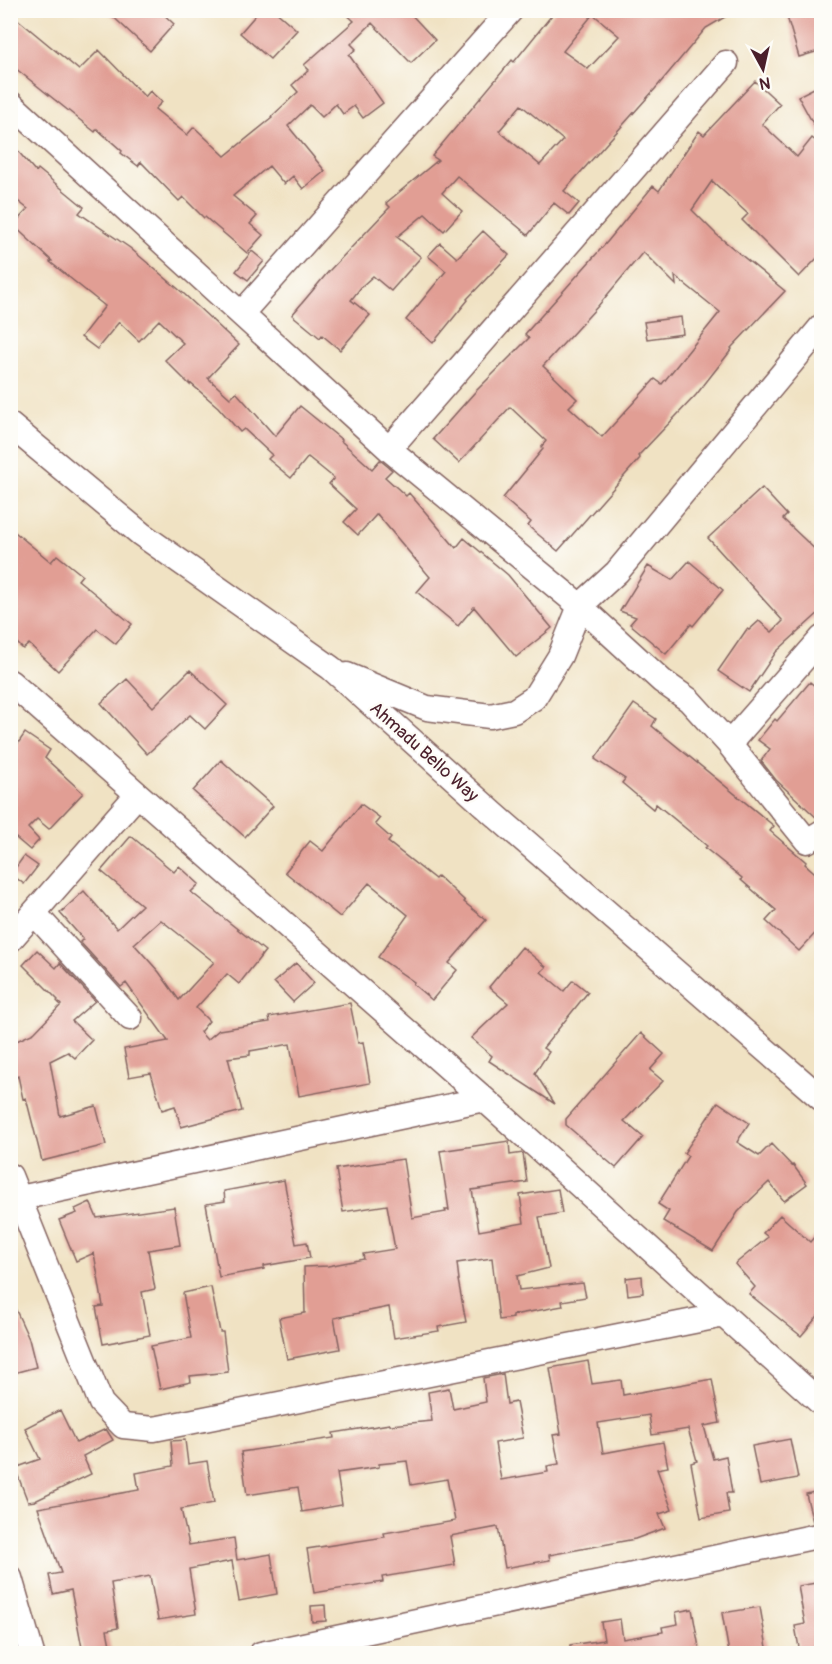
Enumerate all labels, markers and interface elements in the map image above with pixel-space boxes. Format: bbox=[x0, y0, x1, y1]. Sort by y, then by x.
north arrow bbox=[733, 39, 793, 99]
text: N bbox=[758, 72, 772, 94]
street label: Ahmadu Bello Way bbox=[365, 697, 484, 807]

